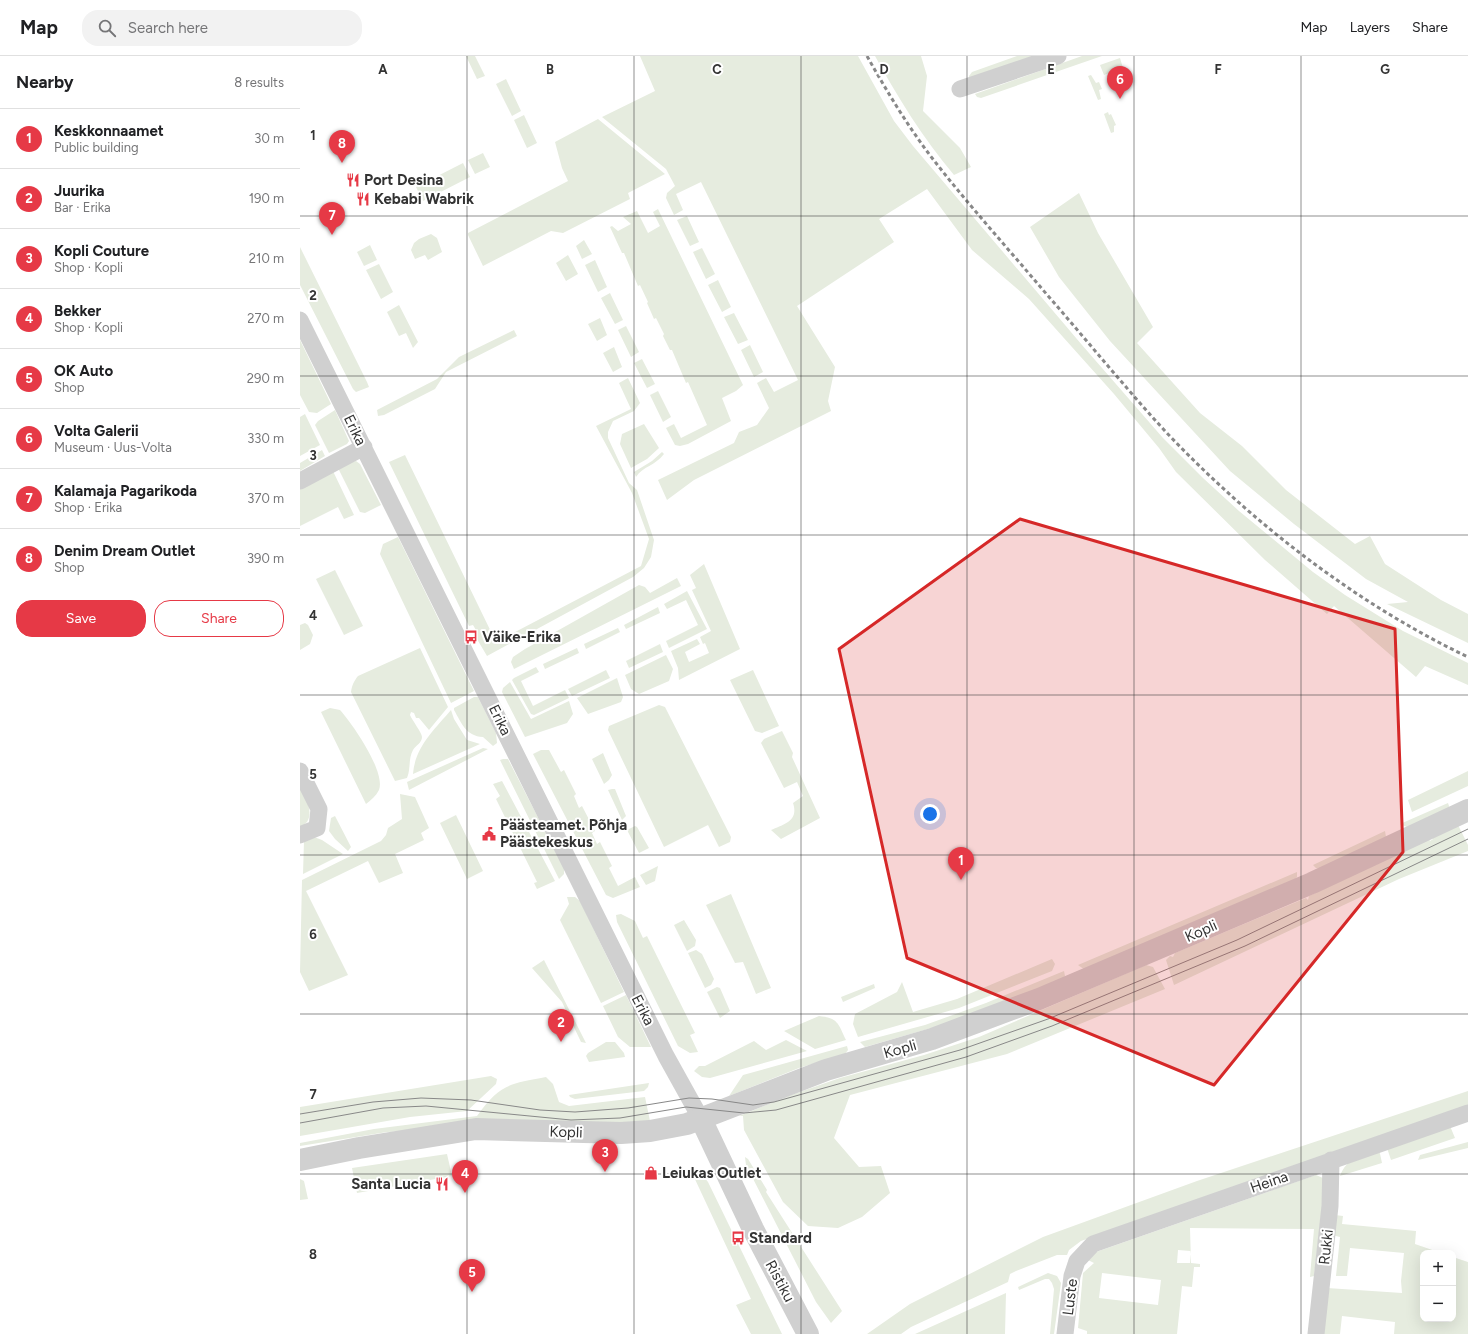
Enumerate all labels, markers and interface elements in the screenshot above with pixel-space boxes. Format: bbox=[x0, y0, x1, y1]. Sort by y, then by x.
search box bbox=[82, 10, 362, 46]
text: Map bbox=[20, 16, 58, 39]
icon: search bbox=[96, 17, 118, 39]
text: Search here bbox=[128, 19, 208, 37]
text: Map bbox=[1300, 19, 1328, 36]
text: Layers bbox=[1350, 19, 1390, 36]
text: Share bbox=[1412, 19, 1448, 36]
text: A bbox=[378, 62, 388, 77]
text: B bbox=[546, 62, 554, 77]
text: C bbox=[712, 62, 722, 77]
text: D bbox=[879, 62, 889, 77]
text: E bbox=[1047, 62, 1055, 77]
text: F bbox=[1214, 62, 1222, 77]
text: G bbox=[1380, 62, 1390, 77]
pin: 6 bbox=[1107, 66, 1133, 99]
text: Nearby bbox=[16, 72, 74, 92]
text: 8 results bbox=[234, 75, 284, 90]
text: Keskkonnaamet bbox=[54, 122, 164, 140]
text: 1 bbox=[310, 128, 316, 143]
pin: 8 bbox=[329, 130, 355, 163]
text: 1 bbox=[26, 131, 32, 146]
text: 30 m bbox=[254, 131, 284, 146]
text: Public building bbox=[54, 140, 139, 155]
place label: Port Desina bbox=[364, 171, 443, 189]
restaurant icon: Port Desina bbox=[345, 172, 361, 188]
text: Juurika bbox=[54, 182, 105, 200]
place label: Kebabi Wabrik bbox=[374, 190, 474, 208]
text: 2 bbox=[25, 191, 33, 206]
text: 190 m bbox=[249, 191, 284, 206]
restaurant icon: Kebabi Wabrik bbox=[355, 191, 371, 207]
text: Bar · Erika bbox=[54, 200, 111, 215]
pin: 7 bbox=[319, 202, 345, 235]
text: Kopli Couture bbox=[54, 242, 149, 260]
text: 3 bbox=[25, 251, 33, 266]
text: 210 m bbox=[249, 251, 284, 266]
text: Shop · Kopli bbox=[54, 260, 123, 275]
text: 2 bbox=[309, 288, 317, 303]
text: Bekker bbox=[54, 302, 101, 320]
text: 4 bbox=[25, 311, 33, 326]
text: 270 m bbox=[247, 311, 284, 326]
text: Shop · Kopli bbox=[54, 320, 123, 335]
text: OK Auto bbox=[54, 362, 113, 380]
text: 5 bbox=[25, 371, 33, 386]
text: 290 m bbox=[247, 371, 284, 386]
text: Shop bbox=[54, 380, 84, 395]
street label: Erika bbox=[340, 412, 370, 448]
text: Volta Galerii bbox=[54, 422, 139, 440]
text: 6 bbox=[25, 431, 33, 446]
text: 330 m bbox=[247, 431, 284, 446]
text: Museum · Uus-Volta bbox=[54, 440, 172, 455]
text: 3 bbox=[309, 448, 317, 463]
text: Kalamaja Pagarikoda bbox=[54, 482, 197, 500]
text: 7 bbox=[25, 491, 33, 506]
text: 370 m bbox=[247, 491, 284, 506]
text: Shop · Erika bbox=[54, 500, 122, 515]
text: Denim Dream Outlet bbox=[54, 542, 195, 560]
text: 8 bbox=[25, 551, 33, 566]
text: 390 m bbox=[247, 551, 284, 566]
text: Shop bbox=[54, 560, 84, 575]
button: Save bbox=[16, 600, 146, 637]
button: Share bbox=[154, 600, 284, 637]
text: 4 bbox=[309, 608, 317, 623]
place label: Väike-Erika bbox=[482, 628, 561, 646]
bus stop icon: Väike-Erika bbox=[463, 629, 479, 645]
street label: Erika bbox=[485, 702, 515, 738]
text: 5 bbox=[309, 767, 317, 782]
your location bbox=[920, 804, 940, 824]
place label: Päästeamet. Põhja Päästekeskus bbox=[500, 816, 627, 851]
public building icon: Päästeamet. Põhja Päästekeskus bbox=[481, 826, 497, 842]
pin: 1 bbox=[948, 847, 974, 880]
street label: Kopli bbox=[1182, 916, 1220, 946]
text: 6 bbox=[309, 927, 317, 942]
street label: Erika bbox=[628, 992, 658, 1028]
pin: 2 bbox=[548, 1009, 574, 1042]
street label: Kopli bbox=[881, 1036, 919, 1062]
text: 7 bbox=[309, 1087, 317, 1102]
street label: Kopli bbox=[549, 1122, 583, 1142]
pin: 3 bbox=[592, 1139, 618, 1172]
pin: 4 bbox=[452, 1160, 478, 1193]
place label: Leiukas Outlet bbox=[662, 1164, 761, 1182]
shop icon: Leiukas Outlet bbox=[643, 1165, 659, 1181]
street label: Heina bbox=[1248, 1167, 1290, 1197]
place label: Santa Lucia bbox=[351, 1175, 431, 1193]
restaurant icon: Santa Lucia bbox=[434, 1176, 450, 1192]
street label: Rukki bbox=[1315, 1228, 1337, 1266]
place label: Standard bbox=[749, 1229, 812, 1247]
bus stop icon: Standard bbox=[730, 1230, 746, 1246]
text: 8 bbox=[309, 1247, 317, 1262]
map controls bbox=[1420, 1250, 1456, 1322]
button: + bbox=[1420, 1250, 1456, 1286]
street label: Ristiku bbox=[762, 1257, 798, 1305]
pin: 5 bbox=[459, 1259, 485, 1292]
street label: Luste bbox=[1059, 1278, 1081, 1316]
button: − bbox=[1420, 1286, 1456, 1322]

